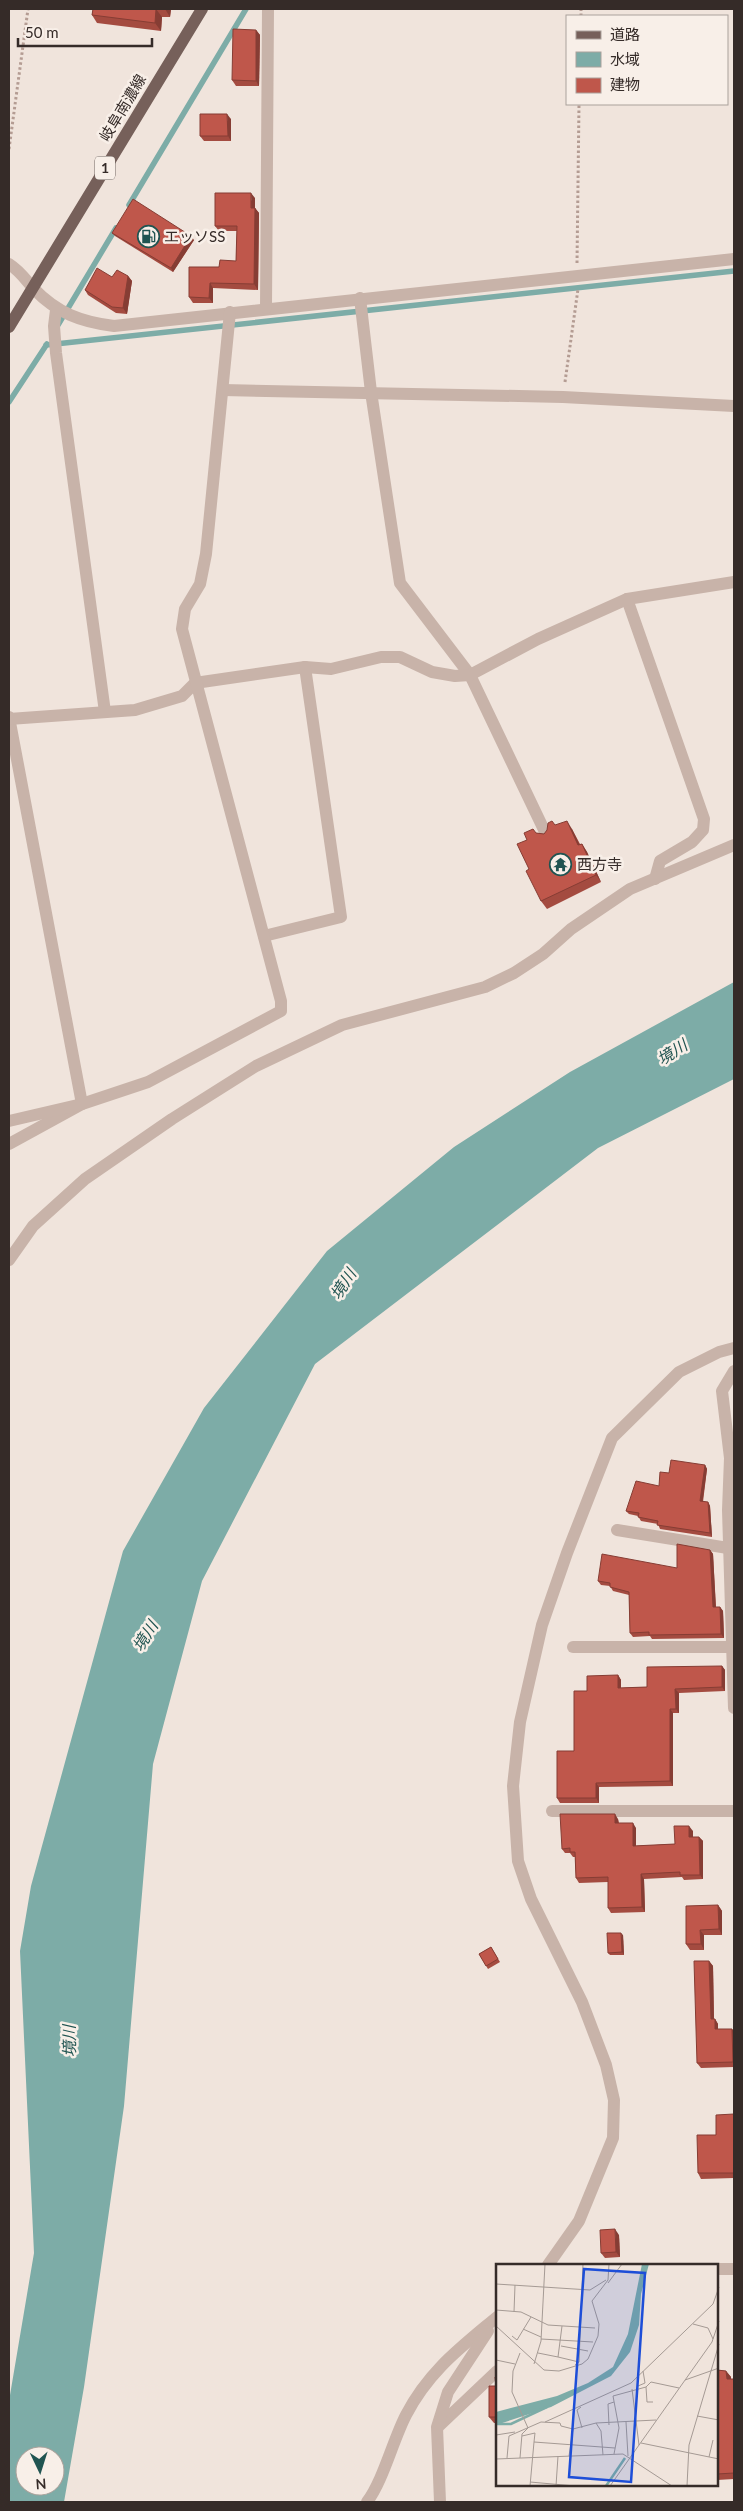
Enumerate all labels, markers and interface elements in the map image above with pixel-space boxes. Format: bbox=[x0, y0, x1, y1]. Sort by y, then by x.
scale bar bbox=[18, 15, 151, 47]
legend bbox=[566, 15, 728, 105]
text: 50 m bbox=[25, 23, 59, 41]
text: 道路 bbox=[610, 25, 640, 43]
text: 水域 bbox=[610, 50, 640, 68]
street label: 岐阜南濃線 bbox=[95, 71, 149, 144]
text: 建物 bbox=[610, 75, 640, 93]
road number: 1 bbox=[95, 156, 115, 180]
fuel station icon: エッソSS bbox=[136, 225, 160, 249]
place label: エッソSS bbox=[164, 227, 225, 245]
temple icon: 西方寺 bbox=[549, 853, 573, 877]
place label: 西方寺 bbox=[577, 855, 622, 873]
water label: 境川 bbox=[653, 1034, 692, 1068]
water label: 境川 bbox=[326, 1263, 360, 1302]
water label: 境川 bbox=[128, 1615, 162, 1654]
water label: 境川 bbox=[59, 2023, 78, 2057]
inset map bbox=[496, 2264, 718, 2486]
north arrow bbox=[15, 2446, 65, 2496]
text: N bbox=[35, 2476, 47, 2493]

